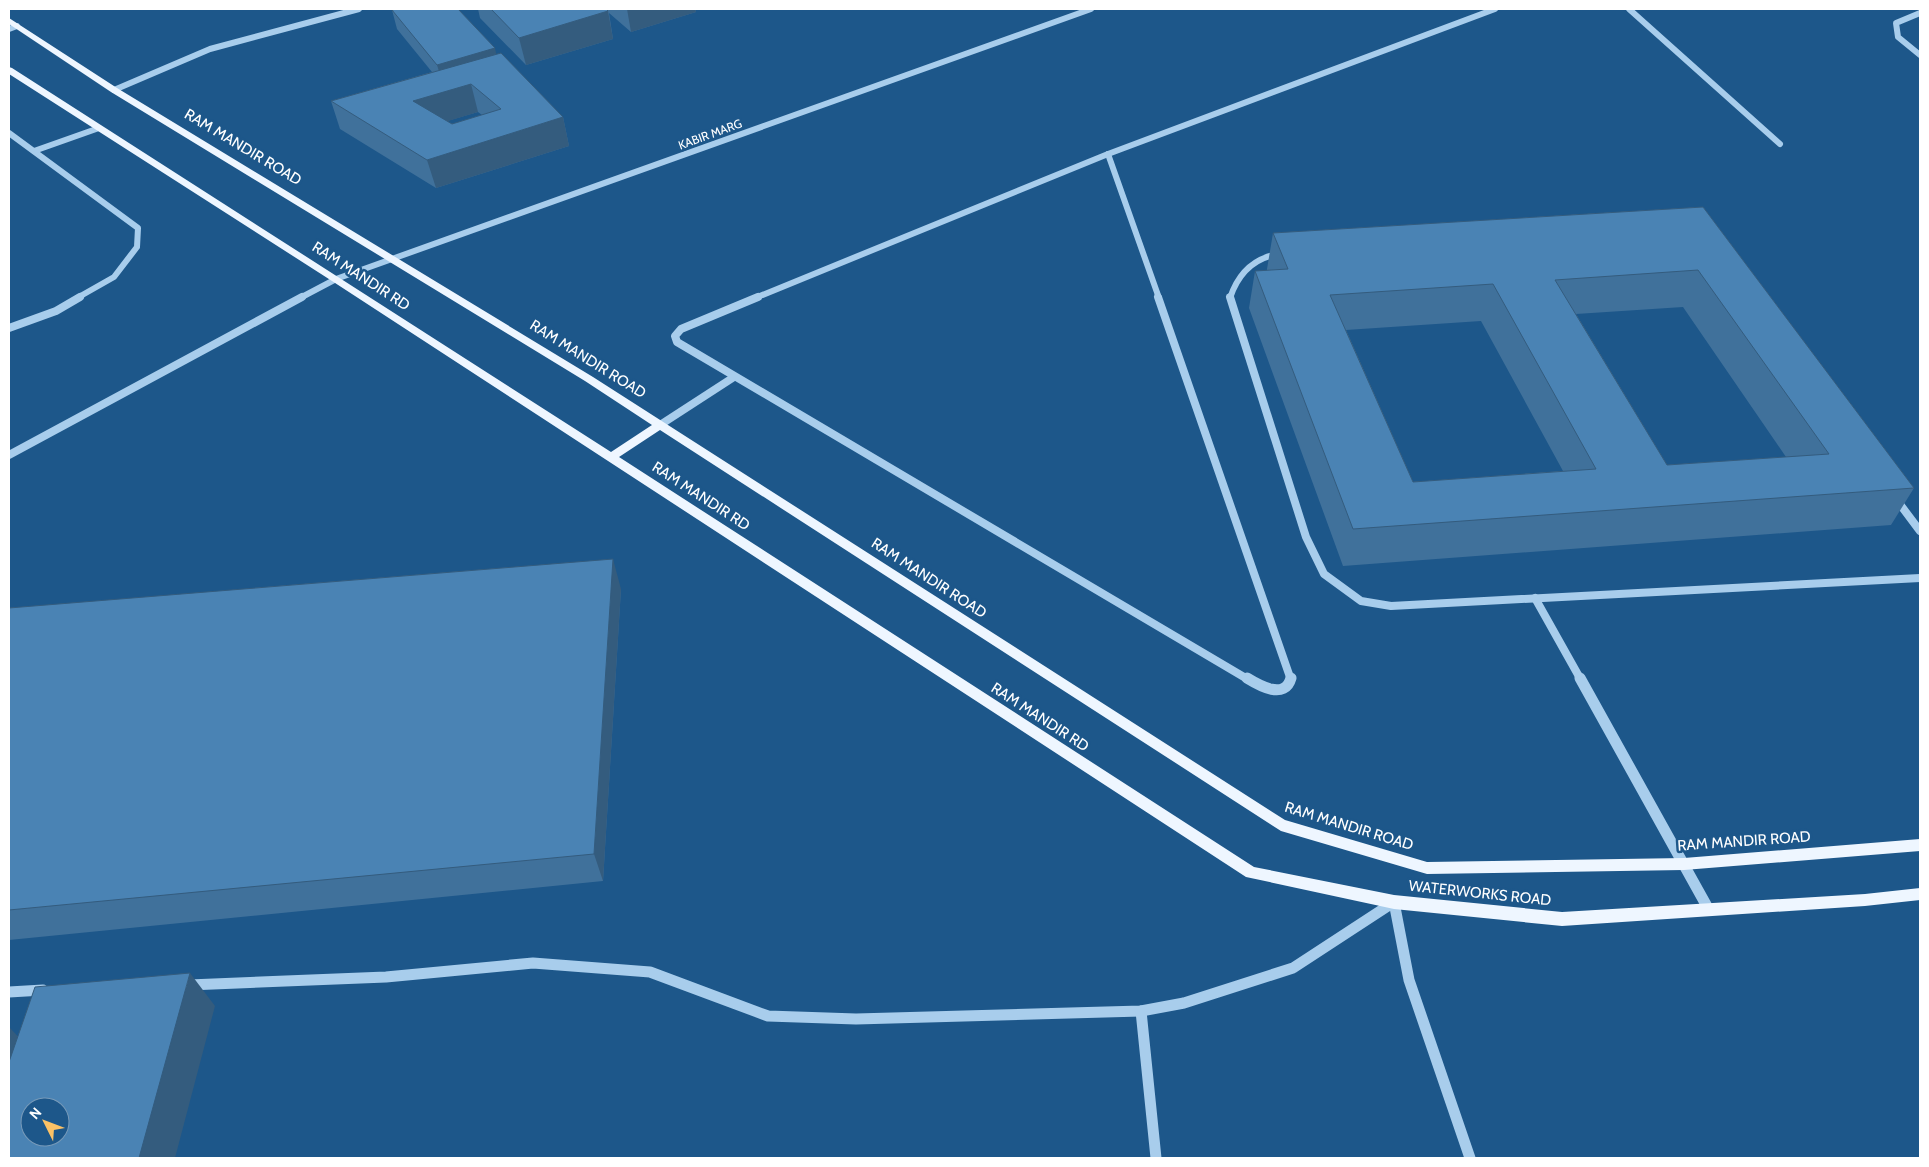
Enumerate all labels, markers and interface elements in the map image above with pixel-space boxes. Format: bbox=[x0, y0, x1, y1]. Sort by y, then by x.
street label: RAM MANDIR ROAD bbox=[181, 105, 305, 189]
street label: KABIR MARG bbox=[676, 116, 744, 152]
street label: RAM MANDIR RD bbox=[309, 238, 413, 314]
street label: RAM MANDIR ROAD bbox=[527, 316, 649, 402]
street label: RAM MANDIR RD bbox=[649, 458, 753, 534]
street label: RAM MANDIR ROAD bbox=[868, 534, 990, 622]
street label: RAM MANDIR RD bbox=[988, 679, 1092, 755]
street label: RAM MANDIR ROAD bbox=[1283, 798, 1416, 854]
street label: RAM MANDIR ROAD bbox=[1677, 827, 1811, 855]
street label: WATERWORKS ROAD bbox=[1408, 877, 1552, 909]
north arrow bbox=[20, 1097, 70, 1147]
text: N bbox=[25, 1104, 45, 1123]

